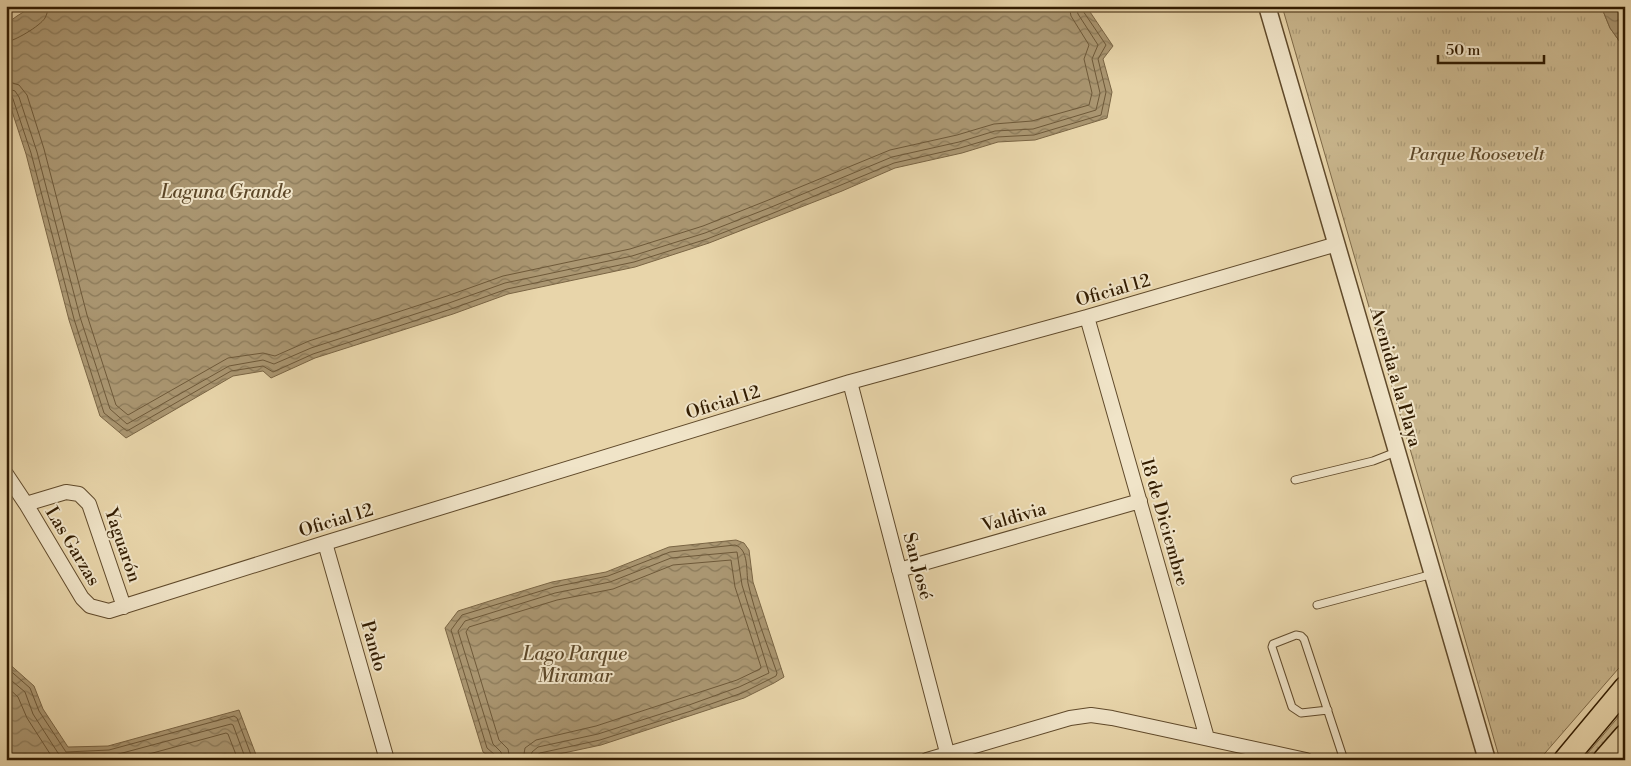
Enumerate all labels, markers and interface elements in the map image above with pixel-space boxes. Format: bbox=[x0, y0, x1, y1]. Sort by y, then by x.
scale bar bbox=[1438, 32, 1545, 64]
text: 50 m bbox=[1446, 41, 1480, 60]
park label: Parque Roosevelt bbox=[1408, 143, 1546, 166]
water label: Laguna Grande bbox=[160, 180, 291, 204]
street label: Oficial 12 bbox=[1073, 269, 1153, 312]
street label: Avenida a la Playa bbox=[1364, 304, 1427, 451]
street label: Oficial 12 bbox=[683, 380, 763, 425]
street label: 18 de Diciembre bbox=[1135, 456, 1194, 589]
street label: Valdivia bbox=[978, 497, 1050, 538]
street label: Oficial 12 bbox=[296, 498, 376, 543]
street label: Las Garzas bbox=[40, 502, 105, 590]
street label: Yaguarón bbox=[99, 504, 146, 586]
street label: San José bbox=[898, 530, 938, 602]
street label: Pando bbox=[355, 618, 392, 674]
water label: Lago Parque Miramar bbox=[522, 642, 627, 688]

